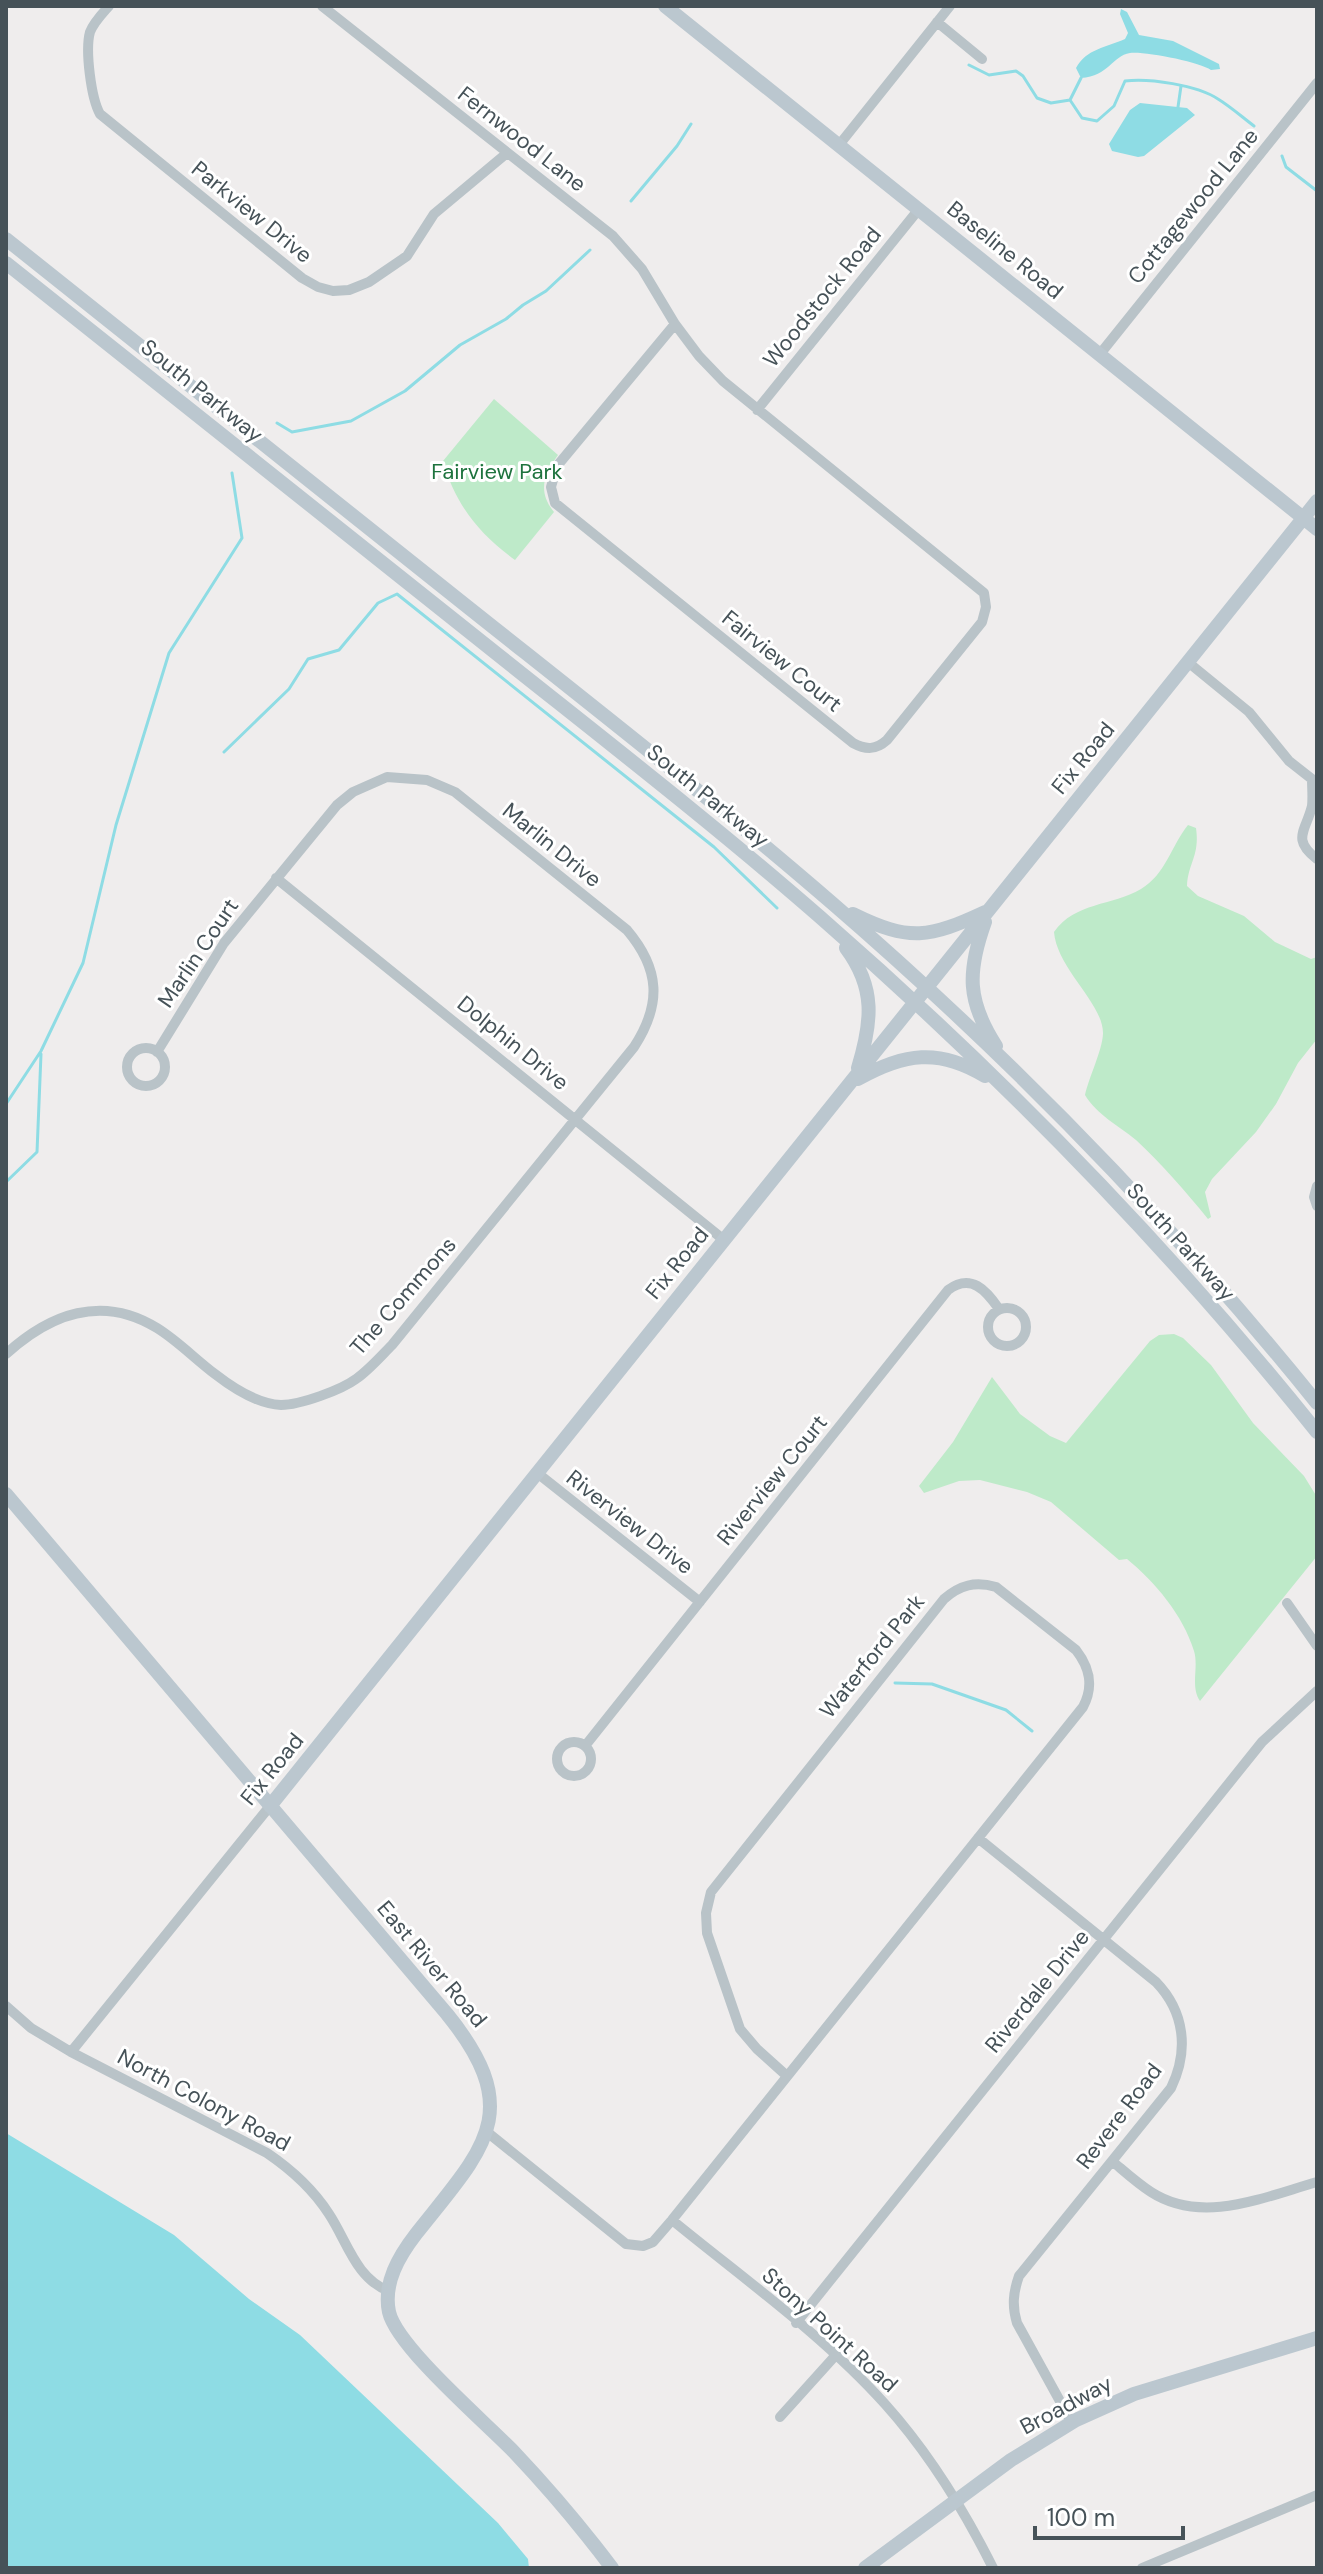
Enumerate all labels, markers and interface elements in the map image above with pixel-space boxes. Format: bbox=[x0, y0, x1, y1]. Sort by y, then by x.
street label: Fernwood Lane bbox=[452, 80, 592, 198]
street label: Cottagewood Lane bbox=[1121, 122, 1265, 290]
street label: Parkview Drive bbox=[186, 154, 318, 270]
street label: Baseline Road bbox=[941, 194, 1069, 306]
street label: Woodstock Road bbox=[756, 221, 888, 373]
street label: South Parkway bbox=[135, 333, 269, 449]
park label: Fairview Park bbox=[431, 457, 563, 486]
street label: Fairview Court bbox=[716, 604, 848, 718]
street label: Fix Road bbox=[1045, 716, 1121, 800]
street label: South Parkway bbox=[641, 738, 775, 854]
street label: Marlin Drive bbox=[496, 796, 608, 894]
street label: Marlin Court bbox=[151, 893, 245, 1013]
street label: Dolphin Drive bbox=[451, 989, 575, 1097]
street label: South Parkway bbox=[1120, 1177, 1242, 1307]
street label: Fix Road bbox=[639, 1221, 715, 1305]
street label: The Commons bbox=[343, 1231, 463, 1361]
street label: Riverview Court bbox=[710, 1409, 834, 1551]
street label: Riverview Drive bbox=[561, 1463, 699, 1581]
street label: Waterford Park bbox=[813, 1588, 931, 1724]
street label: Fix Road bbox=[234, 1727, 310, 1811]
street label: East River Road bbox=[371, 1895, 493, 2033]
street label: Riverdale Drive bbox=[978, 1923, 1096, 2059]
street label: North Colony Road bbox=[112, 2042, 296, 2158]
street label: Revere Road bbox=[1070, 2057, 1168, 2175]
street label: Stony Point Road bbox=[756, 2261, 904, 2399]
street label: Broadway bbox=[1015, 2369, 1117, 2441]
scale bar bbox=[1035, 2490, 1183, 2540]
text: 100 m bbox=[1047, 2502, 1115, 2533]

